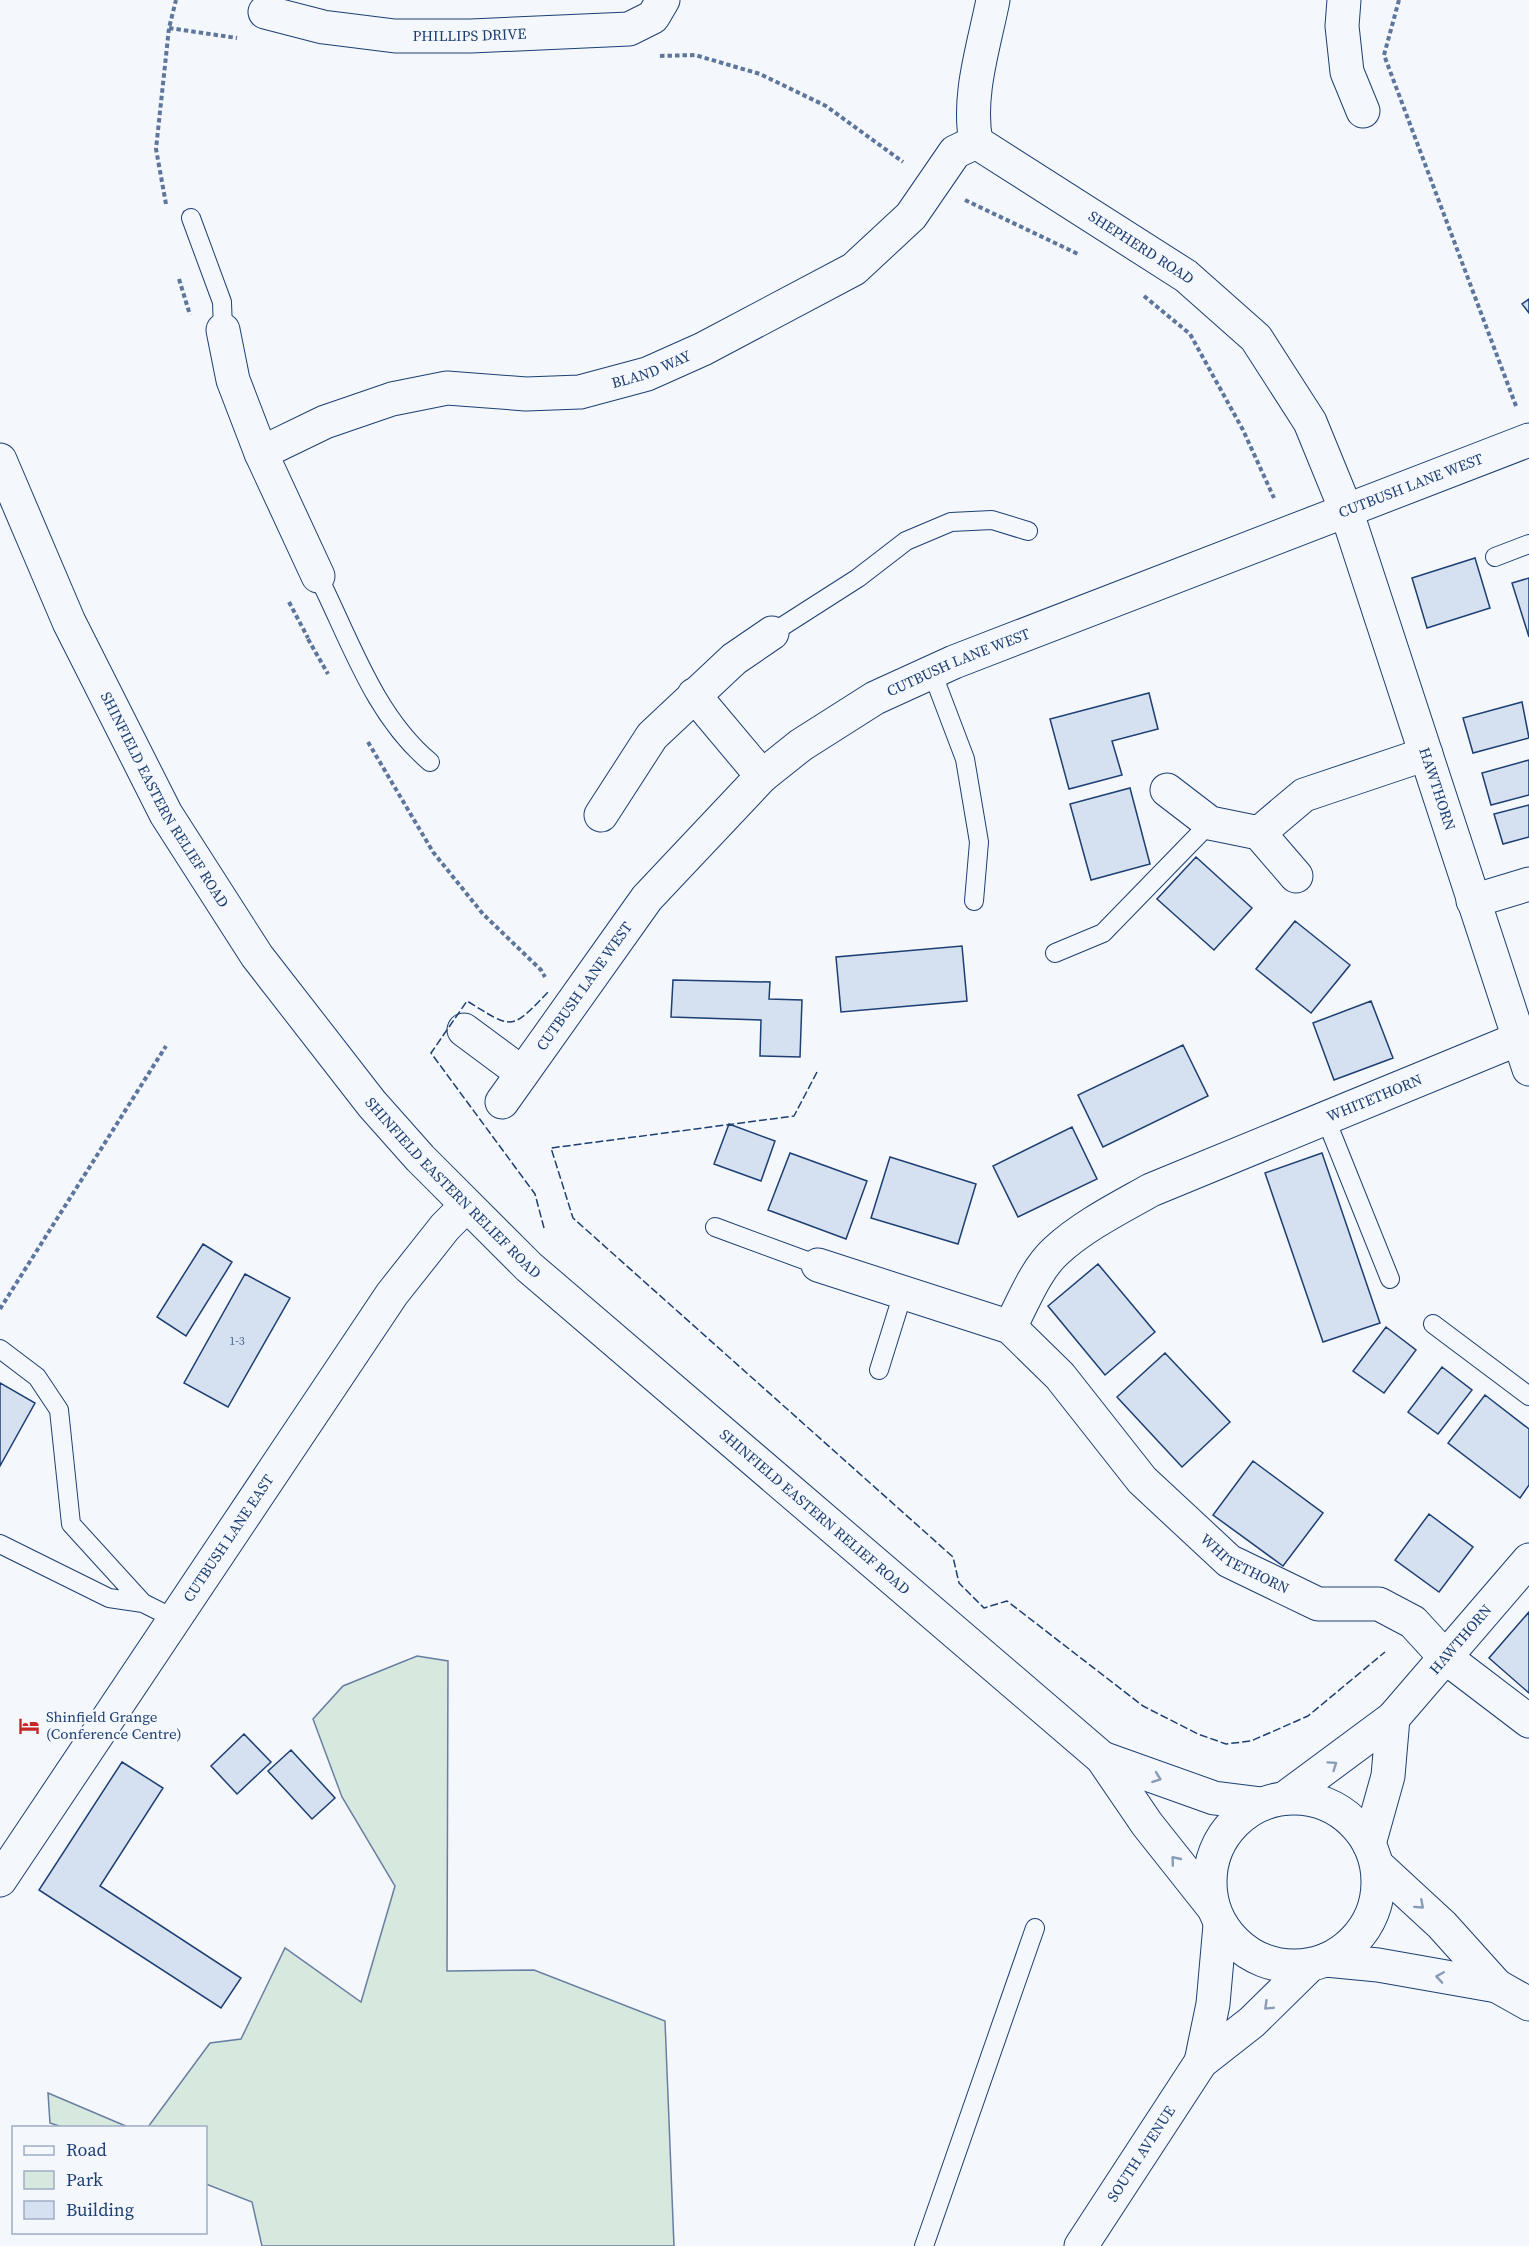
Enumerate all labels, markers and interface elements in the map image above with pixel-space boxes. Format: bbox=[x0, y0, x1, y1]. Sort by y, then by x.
street label: PHILLIPS DRIVE bbox=[413, 23, 527, 46]
street label: SHEPHERD ROAD bbox=[1084, 205, 1199, 289]
street label: BLAND WAY bbox=[609, 345, 694, 393]
street label: CUTBUSH LANE WEST bbox=[1335, 448, 1486, 523]
street label: CUTBUSH LANE WEST bbox=[883, 623, 1033, 701]
street label: SHINFIELD EASTERN RELIEF ROAD bbox=[96, 688, 234, 911]
street label: HAWTHORN bbox=[1414, 744, 1461, 833]
street label: CUTBUSH LANE WEST bbox=[531, 917, 637, 1055]
street label: WHITETHORN bbox=[1323, 1069, 1425, 1127]
street label: SHINFIELD EASTERN RELIEF ROAD bbox=[361, 1093, 546, 1283]
house number: 1-3 bbox=[229, 1333, 245, 1349]
street label: SHINFIELD EASTERN RELIEF ROAD bbox=[715, 1424, 915, 1599]
street label: CUTBUSH LANE EAST bbox=[178, 1470, 278, 1606]
street label: WHITETHORN bbox=[1196, 1529, 1293, 1599]
street label: HAWTHORN bbox=[1424, 1600, 1496, 1679]
place label: Shinfield Grange (Conference Centre) bbox=[46, 1706, 182, 1744]
hotel icon: Shinfield Grange (Conference Centre) bbox=[17, 1714, 41, 1738]
one-way arrow bbox=[1327, 1761, 1338, 1772]
one-way arrow bbox=[1151, 1771, 1162, 1784]
one-way arrow bbox=[1172, 1856, 1183, 1867]
one-way arrow bbox=[1413, 1898, 1423, 1909]
one-way arrow bbox=[1435, 1971, 1444, 1983]
one-way arrow bbox=[1265, 1999, 1275, 2010]
street label: SOUTH AVENUE bbox=[1102, 2101, 1180, 2206]
legend bbox=[12, 2126, 207, 2234]
text: Road bbox=[66, 2137, 107, 2162]
text: Park bbox=[66, 2167, 103, 2192]
text: Building bbox=[66, 2197, 134, 2222]

